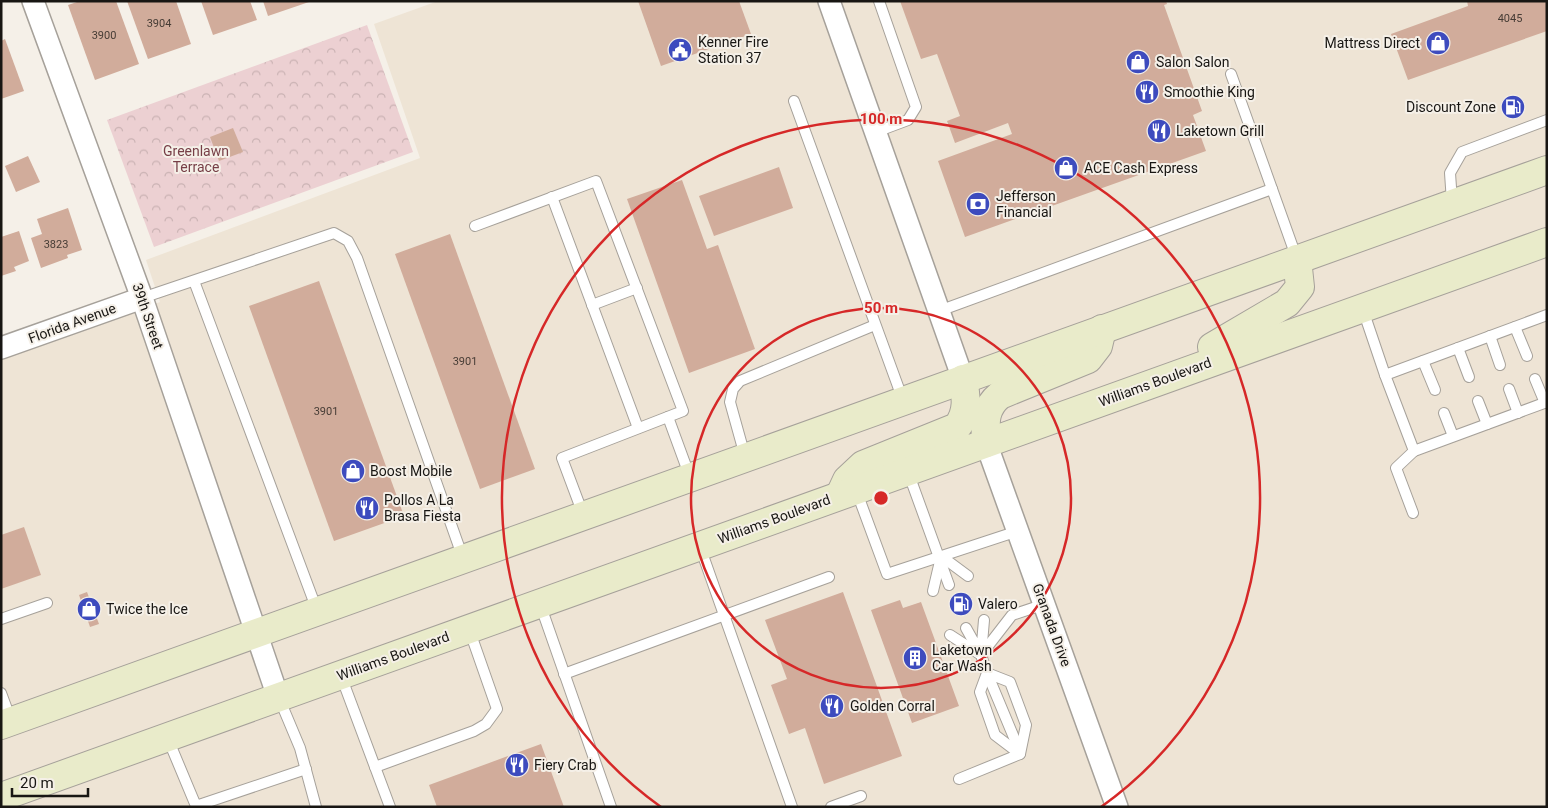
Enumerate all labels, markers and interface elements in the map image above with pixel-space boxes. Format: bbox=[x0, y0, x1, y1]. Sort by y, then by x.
house number: 4045 bbox=[1498, 12, 1522, 25]
house number: 3904 bbox=[147, 17, 171, 30]
house number: 3900 bbox=[92, 29, 116, 42]
shop icon: Mattress Direct bbox=[1425, 30, 1451, 56]
place label: Kenner Fire Station 37 bbox=[698, 34, 768, 66]
place label: Mattress Direct bbox=[1325, 35, 1420, 51]
public building icon: Kenner Fire Station 37 bbox=[667, 37, 693, 63]
shop icon: Salon Salon bbox=[1125, 49, 1151, 75]
place label: Salon Salon bbox=[1156, 54, 1230, 70]
restaurant icon: Smoothie King bbox=[1134, 79, 1160, 105]
place label: Smoothie King bbox=[1164, 84, 1255, 100]
fuel station icon: Discount Zone bbox=[1500, 94, 1526, 120]
place label: Discount Zone bbox=[1406, 99, 1496, 115]
text: 100 m bbox=[860, 110, 902, 128]
restaurant icon: Laketown Grill bbox=[1146, 118, 1172, 144]
place label: Laketown Grill bbox=[1176, 123, 1264, 139]
park label: Greenlawn Terrace bbox=[163, 143, 229, 175]
shop icon: ACE Cash Express bbox=[1053, 155, 1079, 181]
place label: ACE Cash Express bbox=[1084, 160, 1198, 176]
place label: Jefferson Financial bbox=[996, 188, 1056, 220]
bank icon: Jefferson Financial bbox=[965, 191, 991, 217]
house number: 3823 bbox=[44, 238, 68, 251]
street label: 39th Street bbox=[129, 281, 167, 351]
text: 50 m bbox=[864, 299, 898, 317]
street label: Florida Avenue bbox=[26, 300, 118, 346]
street label: Williams Boulevard bbox=[1097, 354, 1213, 410]
house number: 3901 bbox=[453, 355, 477, 368]
house number: 3901 bbox=[314, 405, 338, 418]
shop icon: Boost Mobile bbox=[340, 458, 366, 484]
place label: Boost Mobile bbox=[370, 463, 452, 479]
centre of rings bbox=[872, 489, 890, 507]
street label: Williams Boulevard bbox=[716, 491, 832, 547]
place label: Pollos A La Brasa Fiesta bbox=[384, 492, 461, 524]
restaurant icon: Pollos A La Brasa Fiesta bbox=[354, 495, 380, 521]
street label: Granada Drive bbox=[1030, 581, 1074, 669]
fuel station icon: Valero bbox=[948, 591, 974, 617]
shop icon: Twice the Ice bbox=[76, 596, 102, 622]
place label: Valero bbox=[978, 596, 1018, 612]
place label: Twice the Ice bbox=[106, 601, 188, 617]
street label: Williams Boulevard bbox=[335, 628, 451, 684]
place label: Laketown Car Wash bbox=[932, 642, 992, 674]
building icon: Laketown Car Wash bbox=[902, 645, 928, 671]
restaurant icon: Golden Corral bbox=[819, 693, 845, 719]
place label: Golden Corral bbox=[850, 698, 935, 714]
restaurant icon: Fiery Crab bbox=[504, 752, 530, 778]
place label: Fiery Crab bbox=[534, 757, 597, 773]
scale bar bbox=[12, 766, 89, 798]
text: 20 m bbox=[20, 774, 54, 792]

